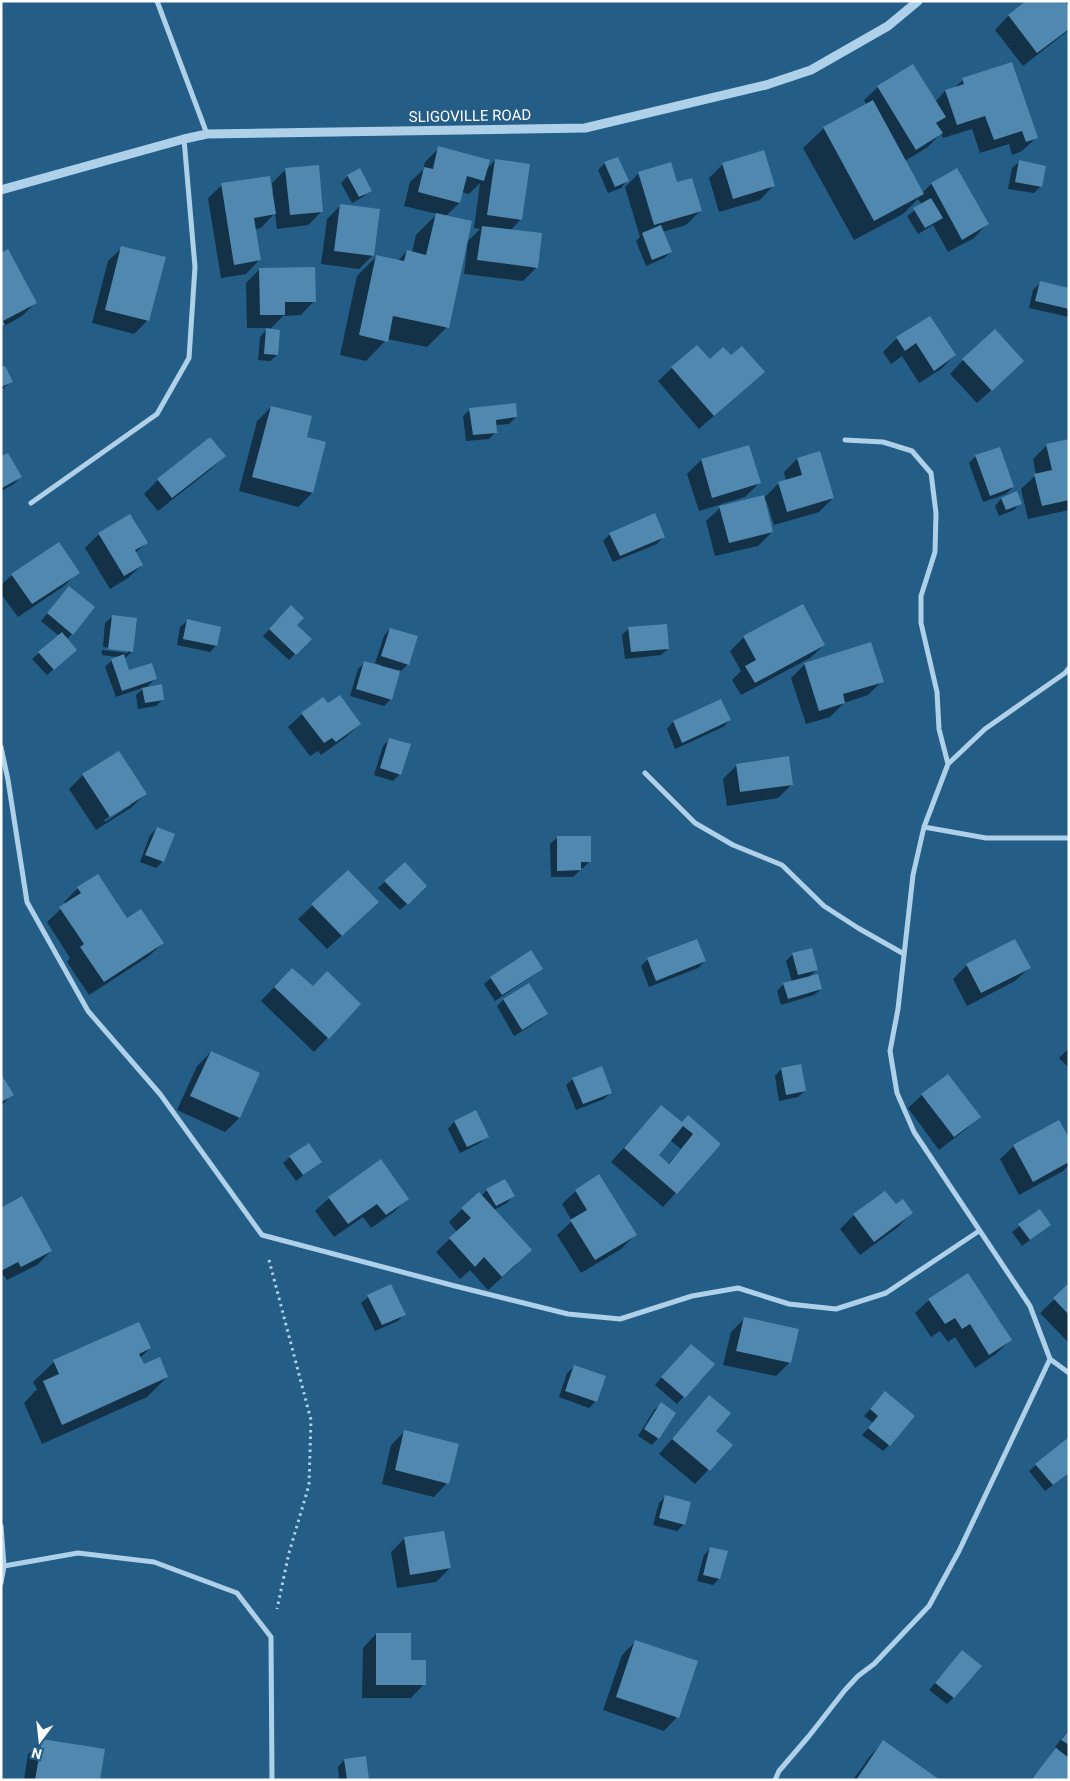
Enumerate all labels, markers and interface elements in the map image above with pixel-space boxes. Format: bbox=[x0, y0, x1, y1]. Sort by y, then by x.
street label: SLIGOVILLE ROAD bbox=[409, 106, 531, 126]
north arrow bbox=[15, 1716, 65, 1766]
text: N bbox=[30, 1745, 43, 1763]

